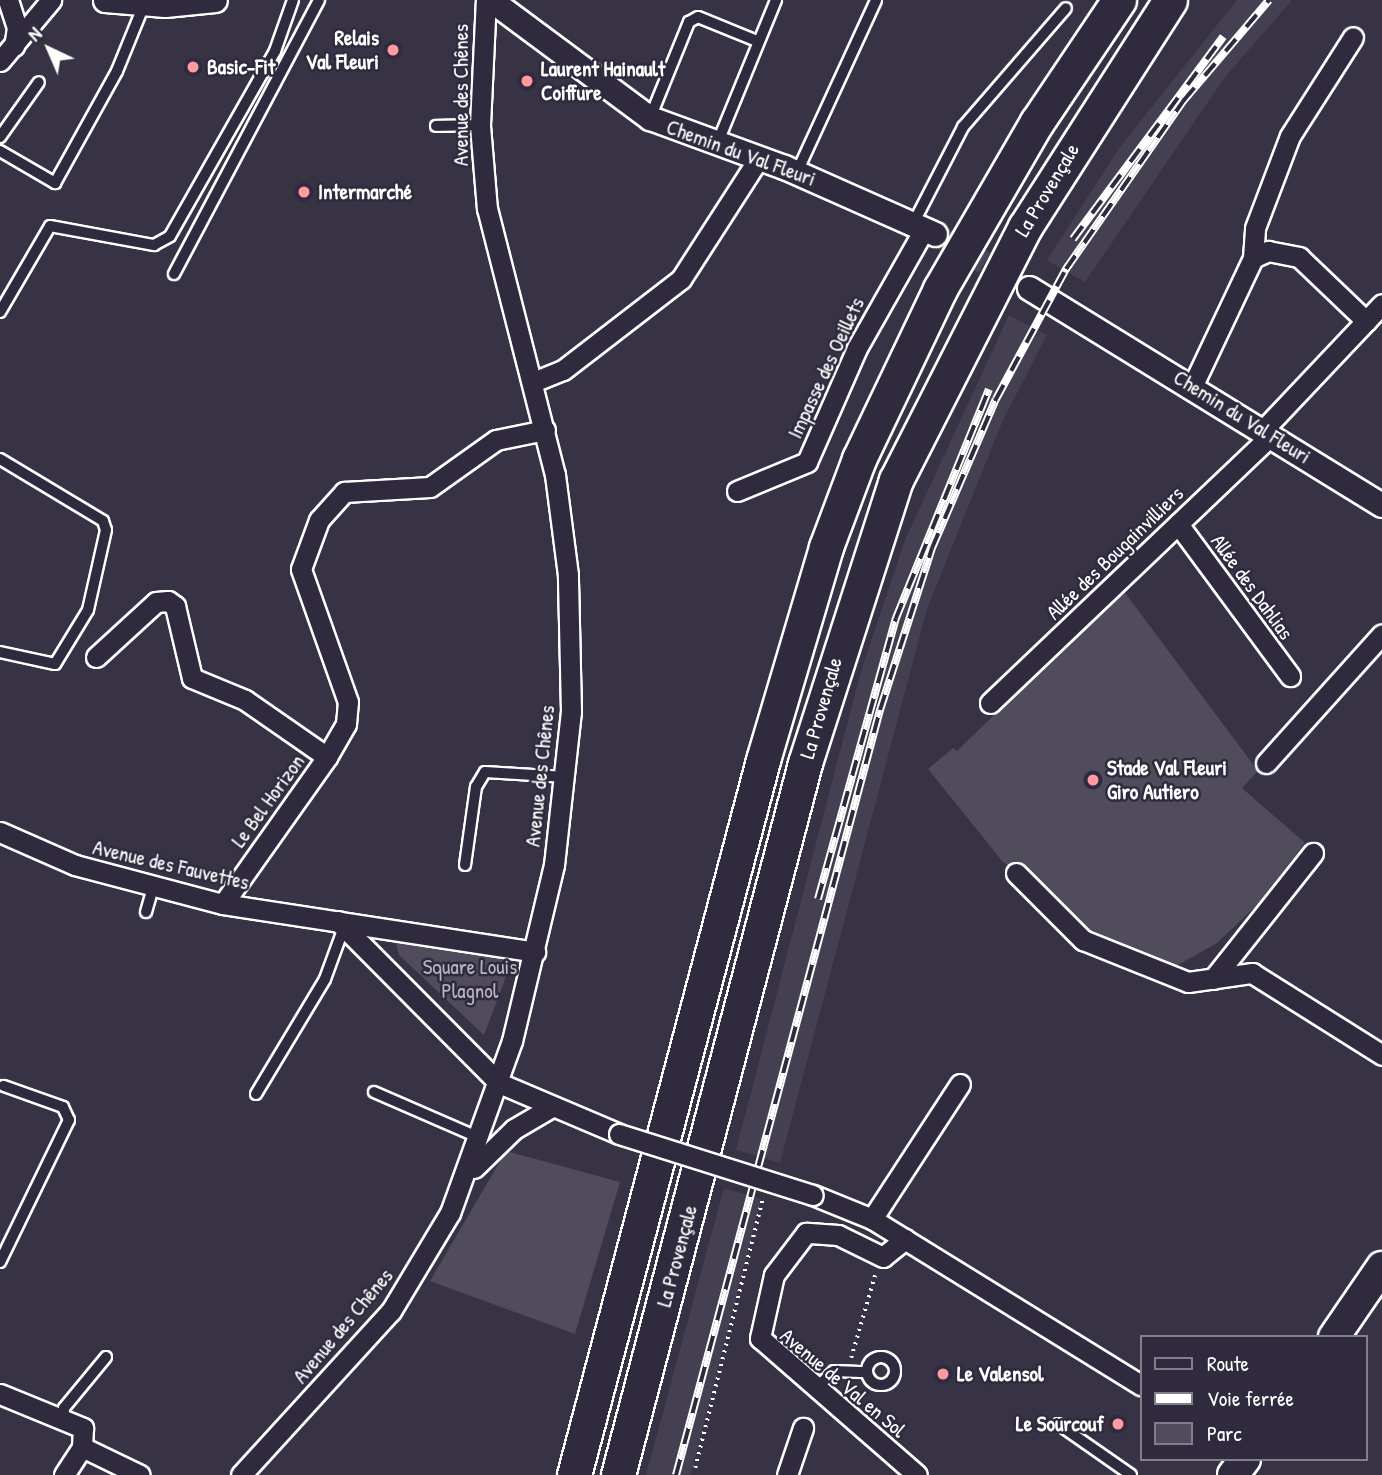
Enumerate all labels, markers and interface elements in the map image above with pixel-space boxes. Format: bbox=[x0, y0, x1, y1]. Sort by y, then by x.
north arrow bbox=[14, 14, 84, 84]
text: N bbox=[22, 21, 47, 47]
street label: Avenue des Chênes bbox=[448, 24, 474, 166]
place label: Relais Val Fleuri bbox=[306, 25, 379, 75]
marker: Relais Val Fleuri bbox=[385, 42, 401, 58]
place label: Basic-Fit bbox=[207, 54, 275, 80]
place label: Laurent Hainault Coiffure bbox=[541, 56, 665, 106]
marker: Basic-Fit bbox=[185, 59, 201, 75]
marker: Laurent Hainault Coiffure bbox=[519, 73, 535, 89]
street label: Chemin du Val Fleuri bbox=[663, 114, 819, 192]
street label: La Provençale bbox=[1009, 139, 1085, 241]
place label: Intermarché bbox=[318, 179, 412, 205]
marker: Intermarché bbox=[296, 184, 312, 200]
street label: Impasse des Oeillets bbox=[782, 293, 870, 443]
street label: Chemin du Val Fleuri bbox=[1169, 365, 1315, 469]
street label: Allée des Bougainvilliers bbox=[1041, 481, 1189, 625]
street label: Allée des Dahlias bbox=[1205, 529, 1299, 645]
street label: La Provençale bbox=[795, 654, 847, 762]
street label: Avenue des Chênes bbox=[520, 704, 560, 848]
street label: Le Bel Horizon bbox=[226, 750, 310, 852]
place label: Stade Val Fleuri Giro Autiero bbox=[1107, 755, 1227, 805]
marker: Stade Val Fleuri Giro Autiero bbox=[1085, 772, 1101, 788]
street label: Avenue des Fauvettes bbox=[90, 835, 252, 895]
park label: Square Louis Plagnol bbox=[423, 954, 517, 1004]
street label: La Provençale bbox=[651, 1202, 703, 1310]
street label: Avenue des Chênes bbox=[288, 1263, 398, 1389]
street label: Avenue de Val en Sol bbox=[775, 1323, 911, 1443]
legend bbox=[1140, 1335, 1368, 1461]
text: Route bbox=[1207, 1349, 1249, 1378]
place label: Le Valensol bbox=[957, 1361, 1044, 1387]
marker: Le Valensol bbox=[935, 1366, 951, 1382]
text: Voie ferrée bbox=[1207, 1384, 1294, 1413]
place label: Le Sourcouf bbox=[1016, 1411, 1104, 1437]
marker: Le Sourcouf bbox=[1110, 1416, 1126, 1432]
text: Parc bbox=[1207, 1419, 1242, 1448]

